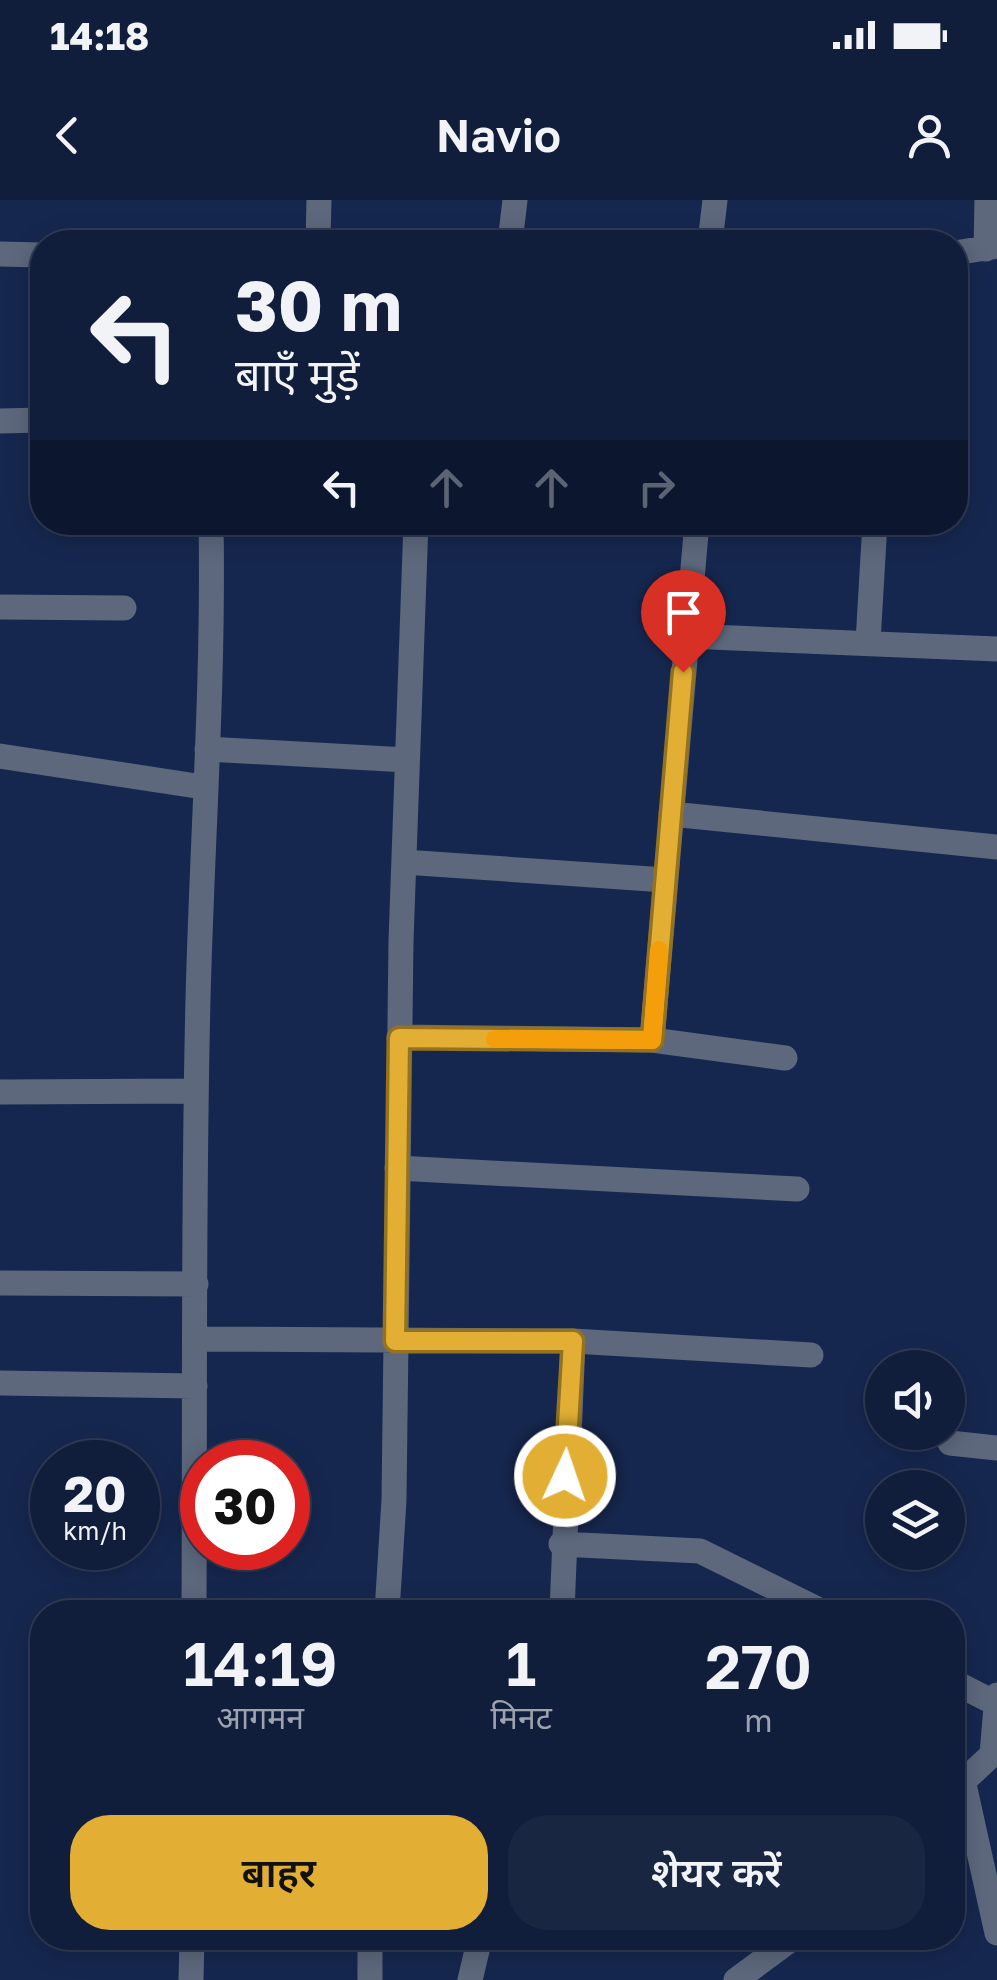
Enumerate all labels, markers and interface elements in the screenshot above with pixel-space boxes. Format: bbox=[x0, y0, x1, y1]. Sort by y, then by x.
text: 14:18 bbox=[50, 13, 149, 58]
icon: back bbox=[40, 108, 95, 163]
text: Navio bbox=[436, 108, 561, 162]
icon: person bbox=[902, 108, 957, 163]
text: 30 m bbox=[235, 262, 402, 346]
icon: left bbox=[70, 270, 200, 400]
text: बाएँ मुड़ें bbox=[235, 347, 359, 401]
icon: left bbox=[314, 460, 369, 515]
icon: ahead bbox=[419, 460, 474, 515]
icon: ahead bbox=[524, 460, 579, 515]
icon: right bbox=[629, 460, 684, 515]
pin bbox=[641, 570, 726, 673]
icon: arrive bbox=[656, 585, 711, 640]
map controls bbox=[865, 1350, 965, 1570]
button: sound bbox=[865, 1350, 965, 1450]
position arrow bbox=[513, 1424, 617, 1528]
speed limit sign: 30 bbox=[180, 1440, 310, 1570]
text: 20 bbox=[63, 1463, 126, 1523]
button: layers bbox=[865, 1470, 965, 1570]
text: km/h bbox=[63, 1515, 127, 1546]
text: 14:19 bbox=[183, 1627, 337, 1699]
text: 1 bbox=[506, 1627, 536, 1699]
text: 270 bbox=[705, 1630, 812, 1702]
text: आगमन bbox=[216, 1698, 304, 1736]
text: मिनट bbox=[491, 1698, 552, 1736]
text: m bbox=[744, 1701, 773, 1739]
button: बाहर bbox=[70, 1815, 488, 1930]
button: शेयर करें bbox=[508, 1815, 925, 1930]

